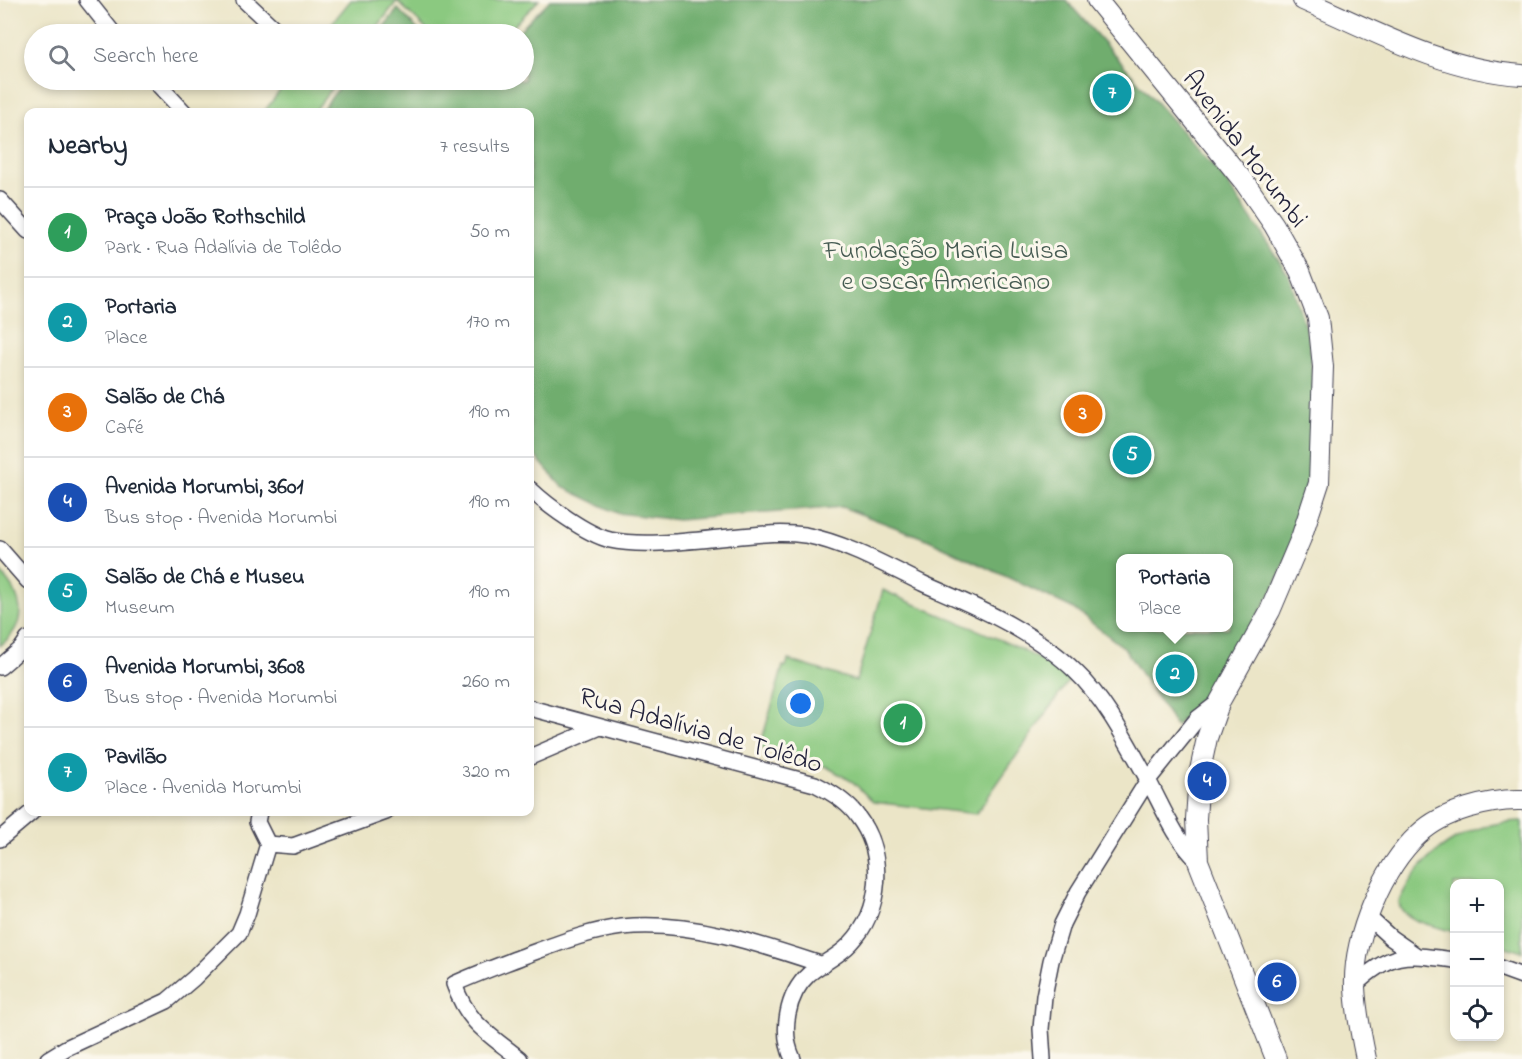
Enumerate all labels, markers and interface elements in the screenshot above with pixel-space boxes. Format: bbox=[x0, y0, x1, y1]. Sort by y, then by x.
search box bbox=[24, 24, 534, 90]
icon: search bbox=[45, 41, 78, 74]
text: Search here bbox=[93, 41, 198, 73]
street label: Avenida Morumbi bbox=[1172, 62, 1316, 237]
pin: 7 bbox=[1092, 70, 1132, 116]
text: Nearby bbox=[48, 128, 127, 166]
text: 7 results bbox=[440, 133, 510, 162]
text: Praça João Rothschild bbox=[105, 202, 305, 234]
text: 1 bbox=[64, 218, 71, 247]
text: 50 m bbox=[469, 218, 510, 247]
park label: Fundação Maria Luisa e Oscar Americano bbox=[823, 232, 1068, 302]
text: Park · Rua Adalívia de Tolêdo bbox=[105, 234, 342, 263]
text: Portaria bbox=[105, 292, 177, 324]
text: 2 bbox=[63, 308, 72, 337]
text: 170 m bbox=[466, 308, 510, 337]
text: Place bbox=[105, 324, 147, 353]
text: Salão de Chá bbox=[105, 382, 224, 414]
pin: 3 bbox=[1064, 392, 1102, 436]
text: 3 bbox=[63, 398, 72, 427]
text: 190 m bbox=[468, 398, 510, 427]
text: Café bbox=[105, 414, 144, 443]
pin: 5 bbox=[1112, 432, 1152, 478]
text: Avenida Morumbi, 3601 bbox=[105, 472, 303, 504]
text: 4 bbox=[63, 488, 72, 517]
text: 190 m bbox=[468, 488, 510, 517]
text: Bus stop · Avenida Morumbi bbox=[105, 504, 337, 533]
popup bbox=[1116, 554, 1233, 632]
text: Salão de Chá e Museu bbox=[105, 562, 304, 594]
text: Portaria bbox=[1139, 563, 1210, 595]
text: 5 bbox=[62, 578, 73, 607]
text: 190 m bbox=[468, 578, 510, 607]
text: Museum bbox=[105, 594, 175, 623]
text: Place bbox=[1139, 595, 1181, 624]
text: Avenida Morumbi, 3608 bbox=[105, 652, 305, 684]
pin: 2 bbox=[1156, 652, 1194, 696]
text: 6 bbox=[63, 668, 72, 697]
text: 260 m bbox=[462, 668, 510, 697]
street label: Rua Adalívia de Tolêdo bbox=[574, 678, 827, 785]
text: Bus stop · Avenida Morumbi bbox=[105, 684, 337, 713]
your location bbox=[786, 689, 815, 718]
pin: 1 bbox=[884, 700, 922, 746]
text: Pavilão bbox=[105, 742, 167, 774]
text: 7 bbox=[63, 758, 72, 787]
text: 320 m bbox=[463, 758, 510, 787]
pin: 4 bbox=[1188, 758, 1226, 804]
text: Place · Avenida Morumbi bbox=[105, 774, 302, 803]
map controls bbox=[1450, 879, 1504, 1041]
button: + bbox=[1450, 879, 1504, 933]
button: − bbox=[1450, 933, 1504, 987]
pin: 6 bbox=[1258, 960, 1296, 1004]
button: locate bbox=[1450, 987, 1504, 1041]

